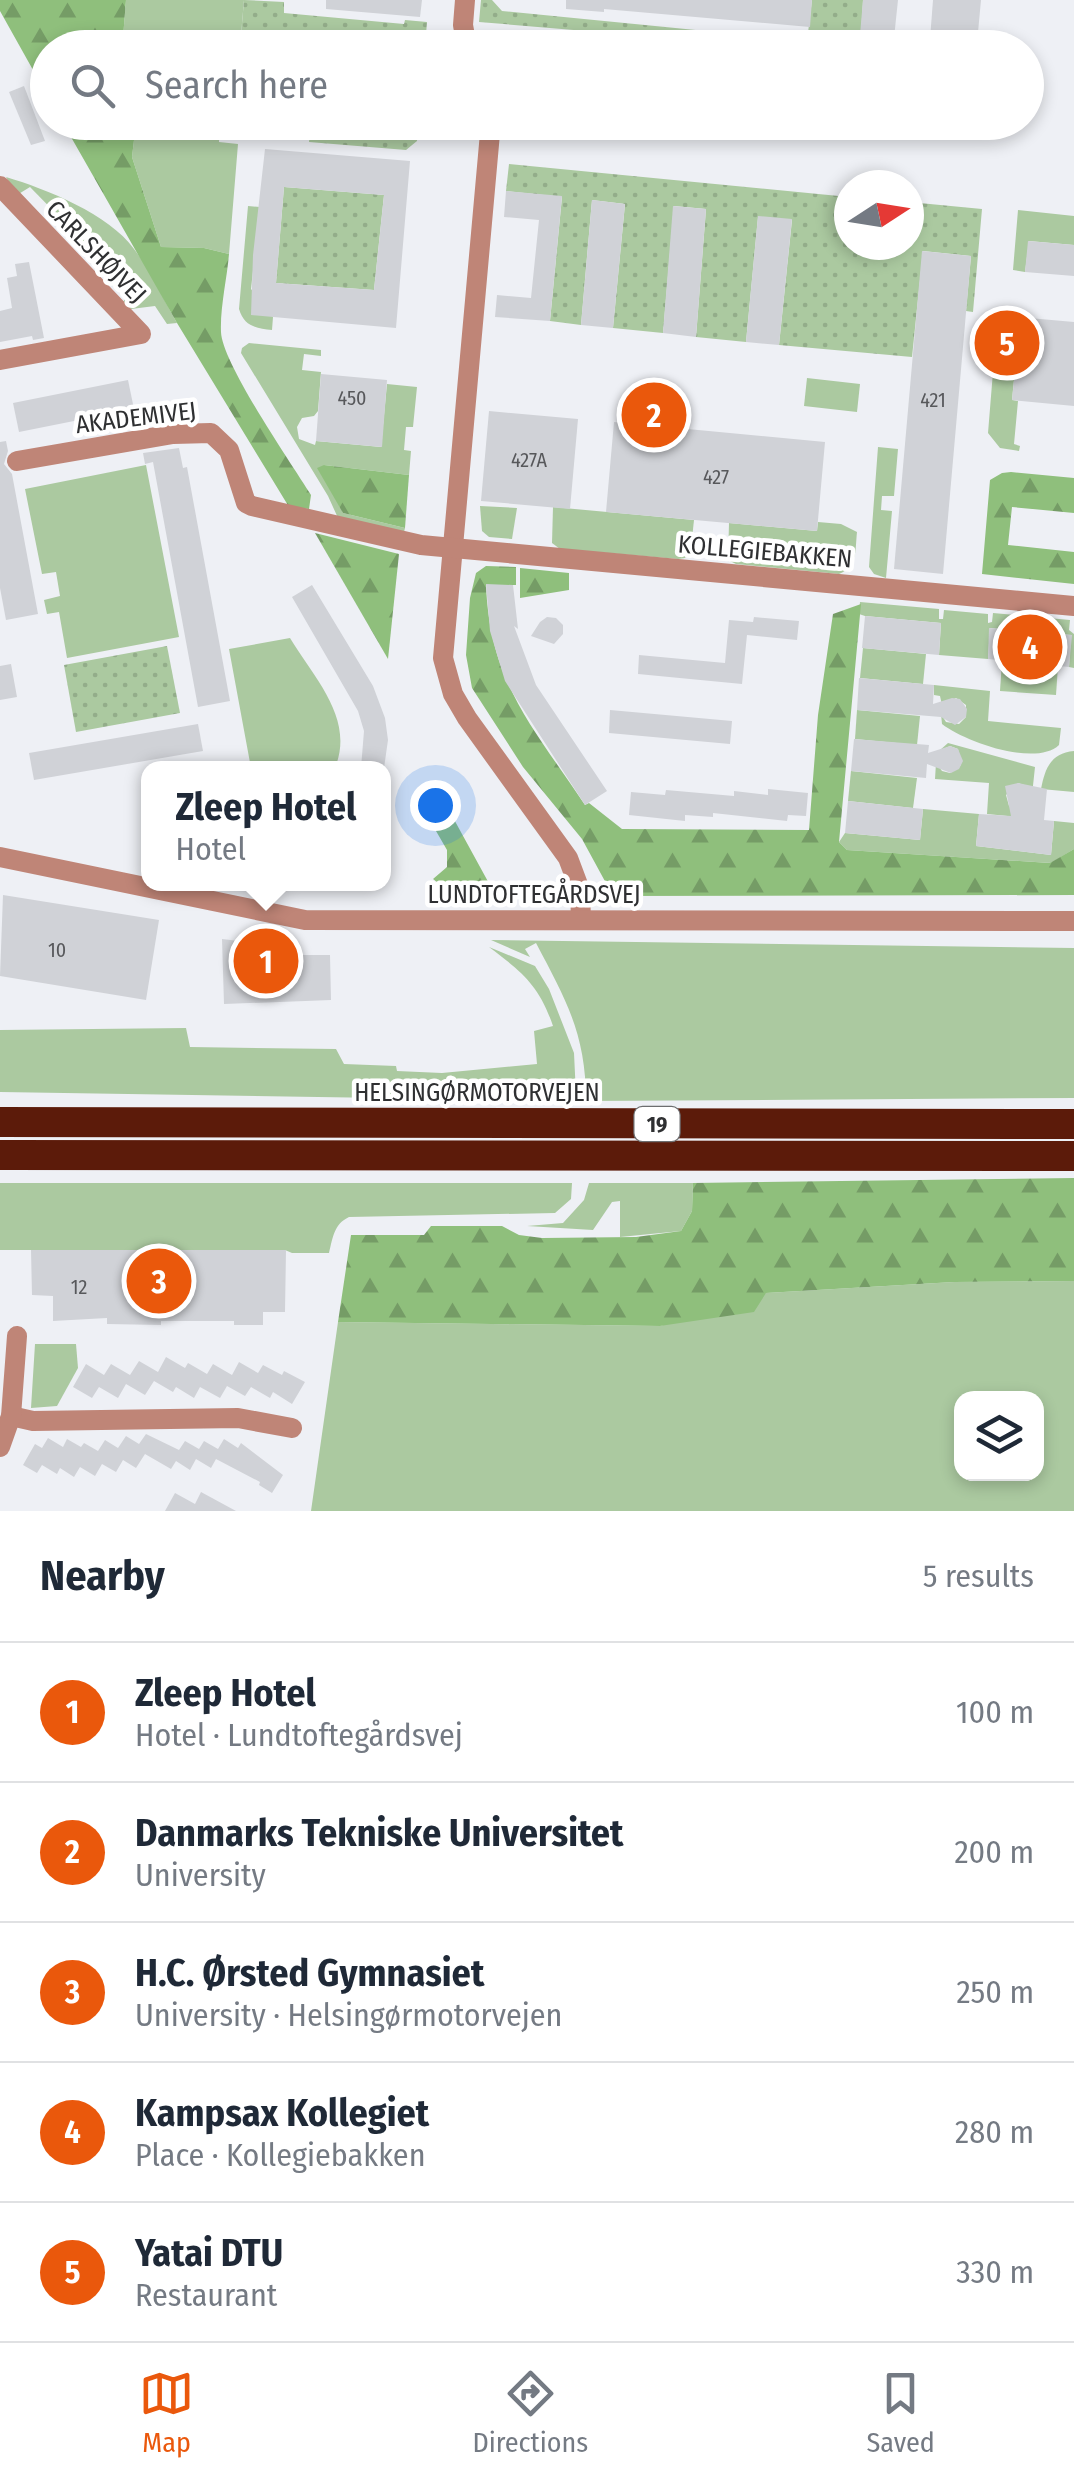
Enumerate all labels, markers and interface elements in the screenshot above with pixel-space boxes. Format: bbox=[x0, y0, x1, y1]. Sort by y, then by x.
search box bbox=[30, 30, 1044, 140]
icon: search bbox=[65, 58, 120, 113]
text: Search here bbox=[145, 62, 328, 108]
north arrow bbox=[834, 170, 924, 260]
street label: CARLSHØJVEJ bbox=[40, 194, 152, 310]
pin: 5 bbox=[974, 306, 1040, 380]
pin: 2 bbox=[622, 378, 686, 452]
house number: 450 bbox=[337, 386, 367, 410]
house number: 421 bbox=[920, 388, 946, 412]
street label: AKADEMIVEJ bbox=[74, 396, 198, 440]
house number: 427A bbox=[511, 448, 548, 472]
house number: 427 bbox=[703, 465, 729, 489]
street label: KOLLEGIEBAKKEN bbox=[677, 529, 853, 575]
pin: 4 bbox=[998, 610, 1062, 684]
popup bbox=[141, 761, 391, 891]
your location bbox=[410, 780, 461, 831]
text: Zleep Hotel bbox=[176, 784, 356, 830]
text: Hotel bbox=[176, 830, 246, 868]
street label: LUNDTOFTEGÅRDSVEJ bbox=[427, 877, 641, 910]
pin: 1 bbox=[234, 924, 298, 998]
house number: 10 bbox=[48, 938, 66, 962]
street label: HELSINGØRMOTORVEJEN bbox=[354, 1078, 600, 1108]
road number: 19 bbox=[634, 1107, 680, 1141]
pin: 3 bbox=[126, 1244, 192, 1318]
house number: 12 bbox=[71, 1275, 87, 1299]
map controls bbox=[954, 1391, 1044, 1481]
button: layers bbox=[954, 1391, 1044, 1481]
text: Nearby bbox=[40, 1551, 165, 1601]
text: 5 results bbox=[923, 1557, 1034, 1595]
text: Zleep Hotel bbox=[135, 1670, 316, 1716]
text: 1 bbox=[66, 1693, 79, 1731]
text: 100 m bbox=[956, 1693, 1034, 1731]
text: Hotel · Lundtoftegårdsvej bbox=[135, 1716, 463, 1754]
text: Danmarks Tekniske Universitet bbox=[135, 1810, 623, 1856]
text: 2 bbox=[65, 1833, 80, 1871]
text: 200 m bbox=[954, 1833, 1034, 1871]
text: University bbox=[135, 1856, 266, 1894]
text: H.C. Ørsted Gymnasiet bbox=[135, 1950, 484, 1996]
text: 3 bbox=[65, 1973, 80, 2011]
text: 250 m bbox=[956, 1973, 1034, 2011]
text: University · Helsingørmotorvejen bbox=[135, 1996, 562, 2034]
text: Kampsax Kollegiet bbox=[135, 2090, 429, 2136]
text: 4 bbox=[64, 2113, 81, 2151]
text: 280 m bbox=[955, 2113, 1034, 2151]
text: Place · Kollegiebakken bbox=[135, 2136, 426, 2174]
text: Yatai DTU bbox=[135, 2230, 283, 2276]
text: 5 bbox=[65, 2253, 80, 2291]
text: 330 m bbox=[956, 2253, 1034, 2291]
text: Restaurant bbox=[135, 2276, 277, 2314]
tab: Map bbox=[139, 2366, 194, 2459]
tab: Directions bbox=[472, 2366, 588, 2459]
tab: Saved bbox=[866, 2366, 935, 2459]

